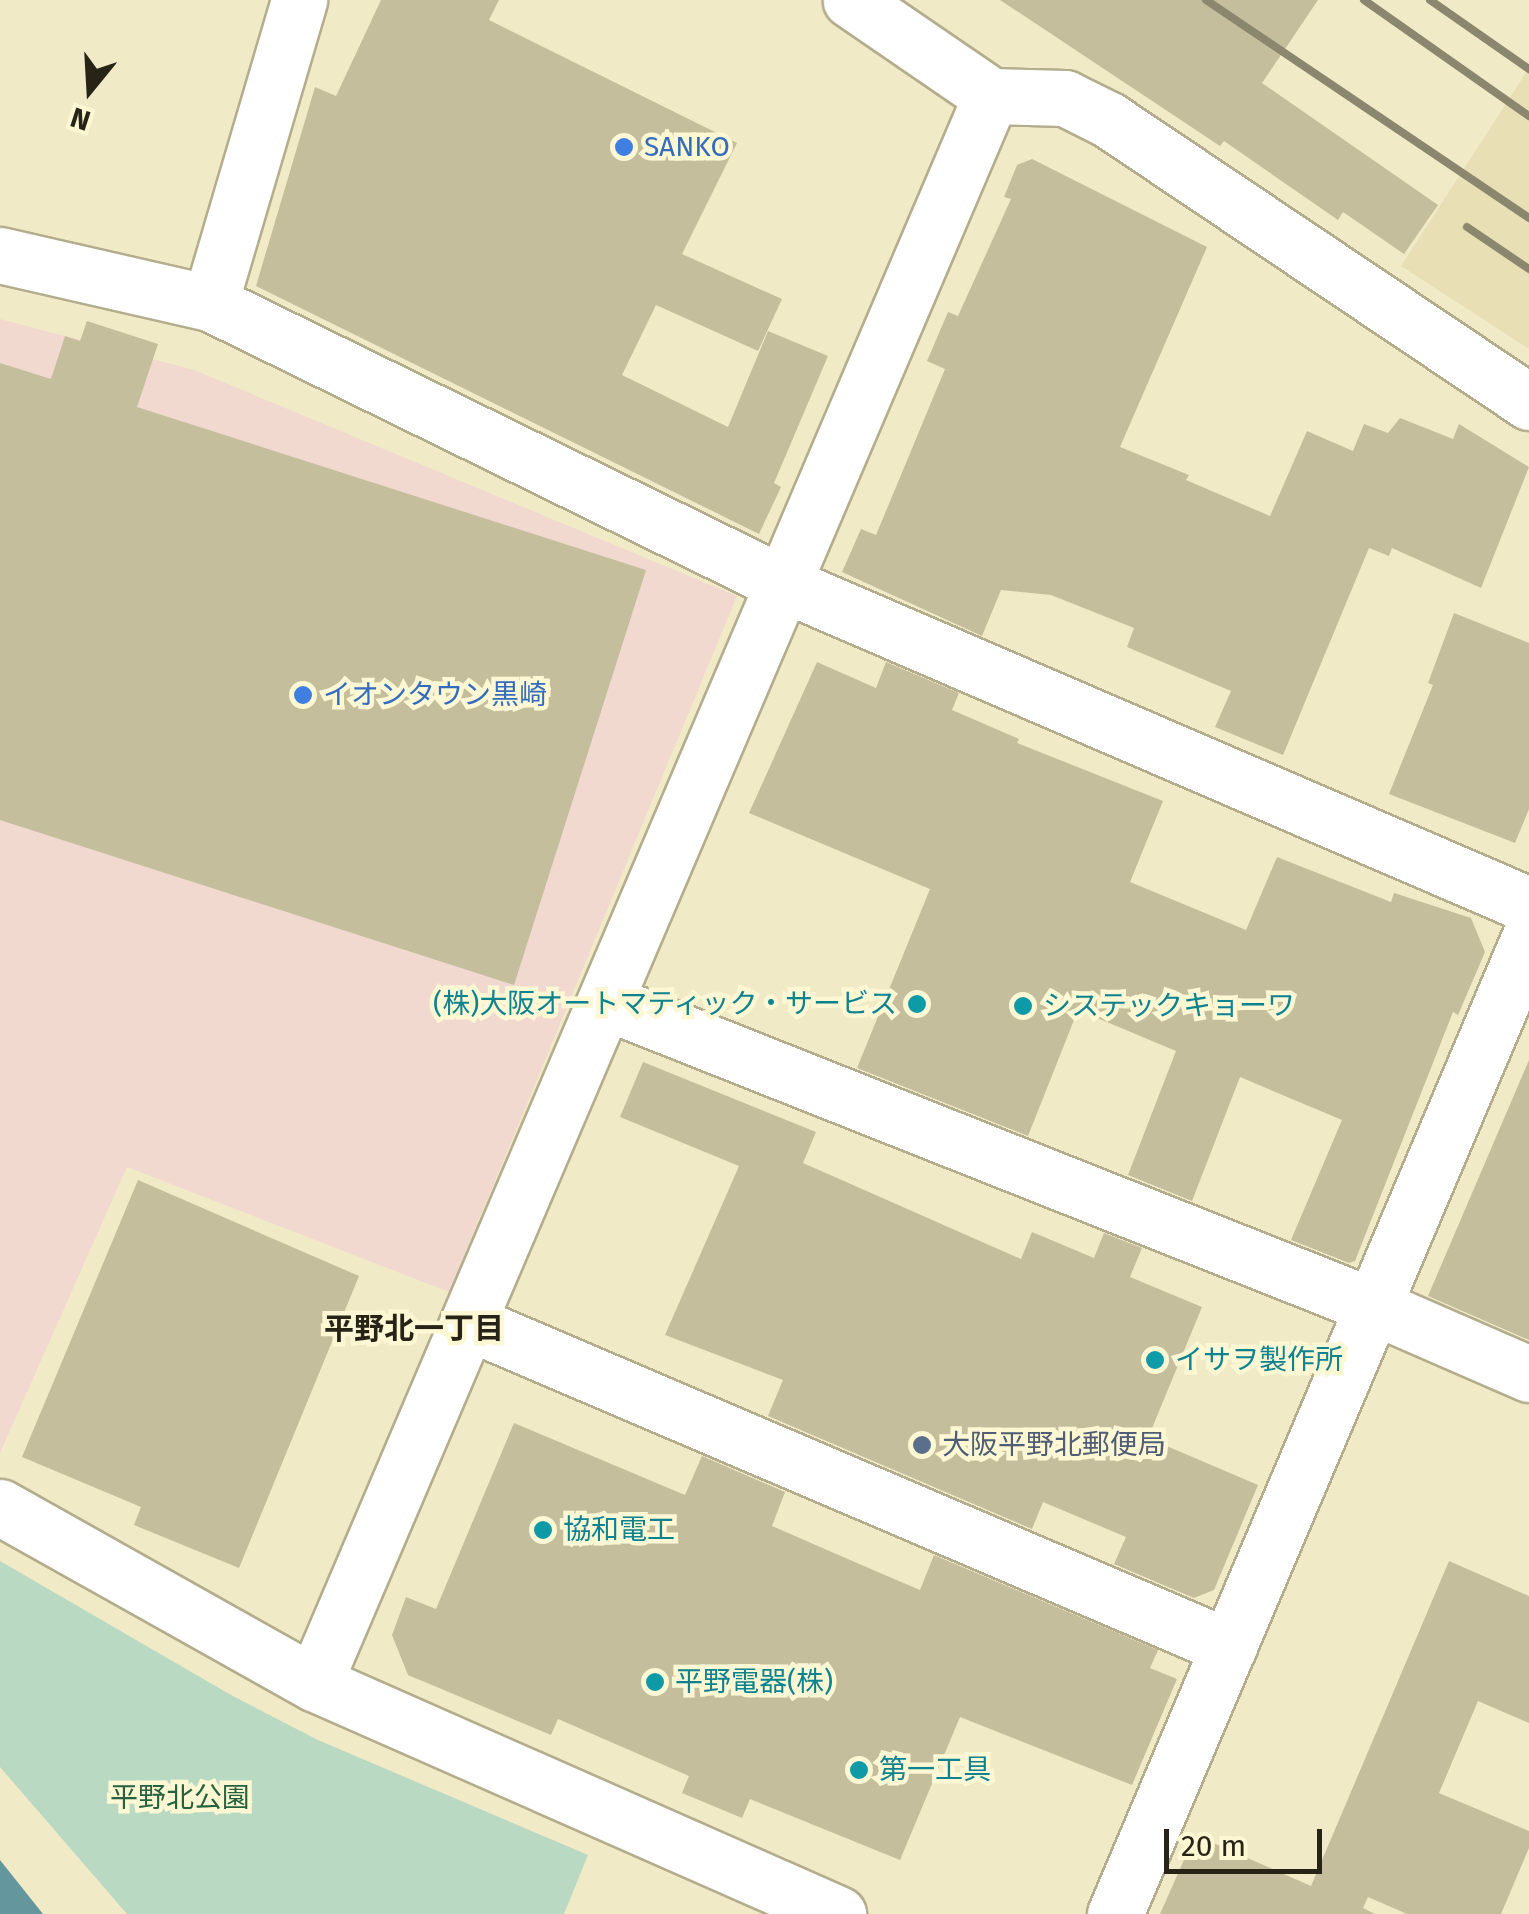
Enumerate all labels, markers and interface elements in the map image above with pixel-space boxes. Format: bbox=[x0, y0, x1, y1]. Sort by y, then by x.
north arrow bbox=[40, 40, 140, 140]
text: N bbox=[67, 100, 95, 138]
place label: SANKO bbox=[644, 130, 730, 164]
marker: SANKO bbox=[613, 136, 635, 158]
place label: イオンタウン黒崎 bbox=[323, 678, 547, 712]
marker: イオンタウン黒崎 bbox=[292, 684, 314, 706]
place label: (株)大阪オートマティック・サービス bbox=[431, 987, 897, 1021]
place label: システックキョーワ bbox=[1043, 989, 1295, 1023]
marker: (株)大阪オートマティック・サービス bbox=[906, 993, 928, 1015]
marker: システックキョーワ bbox=[1012, 995, 1034, 1017]
district label: 平野北一丁目 bbox=[324, 1311, 504, 1347]
place label: イサヲ製作所 bbox=[1175, 1343, 1343, 1377]
marker: イサヲ製作所 bbox=[1144, 1349, 1166, 1371]
place label: 大阪平野北郵便局 bbox=[942, 1428, 1166, 1462]
marker: 大阪平野北郵便局 bbox=[911, 1434, 933, 1456]
place label: 協和電工 bbox=[563, 1513, 675, 1547]
marker: 協和電工 bbox=[532, 1519, 554, 1541]
place label: 平野電器(株) bbox=[675, 1665, 833, 1699]
marker: 平野電器(株) bbox=[644, 1671, 666, 1693]
place label: 第一工具 bbox=[879, 1753, 991, 1787]
marker: 第一工具 bbox=[848, 1759, 870, 1781]
park label: 平野北公園 bbox=[110, 1781, 250, 1815]
scale bar bbox=[1169, 1809, 1326, 1871]
text: 20 m bbox=[1181, 1828, 1246, 1864]

